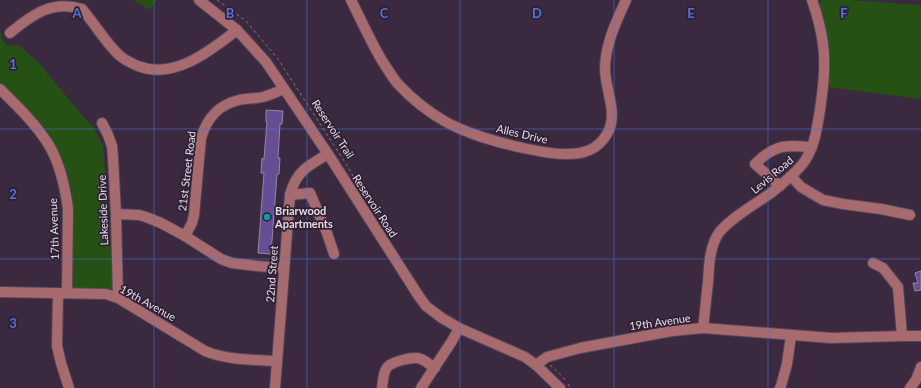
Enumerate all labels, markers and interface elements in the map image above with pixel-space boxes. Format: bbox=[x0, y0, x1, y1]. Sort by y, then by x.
text: A bbox=[71, 5, 82, 21]
text: B bbox=[226, 5, 235, 21]
text: C bbox=[380, 5, 389, 21]
text: D bbox=[532, 5, 542, 21]
text: E bbox=[687, 5, 695, 21]
text: F bbox=[840, 5, 848, 21]
text: 1 bbox=[9, 56, 17, 72]
street label: Reservoir Trail bbox=[310, 97, 357, 161]
street label: Alles Drive bbox=[495, 121, 549, 146]
street label: 21st Street Road bbox=[175, 130, 198, 212]
street label: Levis Road bbox=[748, 153, 795, 196]
street label: Reservoir Road bbox=[350, 172, 401, 240]
street label: Lakeside Drive bbox=[95, 174, 110, 246]
text: 2 bbox=[9, 186, 17, 202]
street label: 17th Avenue bbox=[46, 198, 61, 260]
place label: Briarwood Apartments bbox=[274, 204, 333, 230]
marker: Briarwood Apartments bbox=[262, 212, 272, 222]
street label: 22nd Street bbox=[263, 245, 280, 303]
street label: 19th Avenue bbox=[118, 282, 179, 323]
street label: 19th Avenue bbox=[628, 311, 692, 332]
text: 3 bbox=[9, 315, 17, 331]

